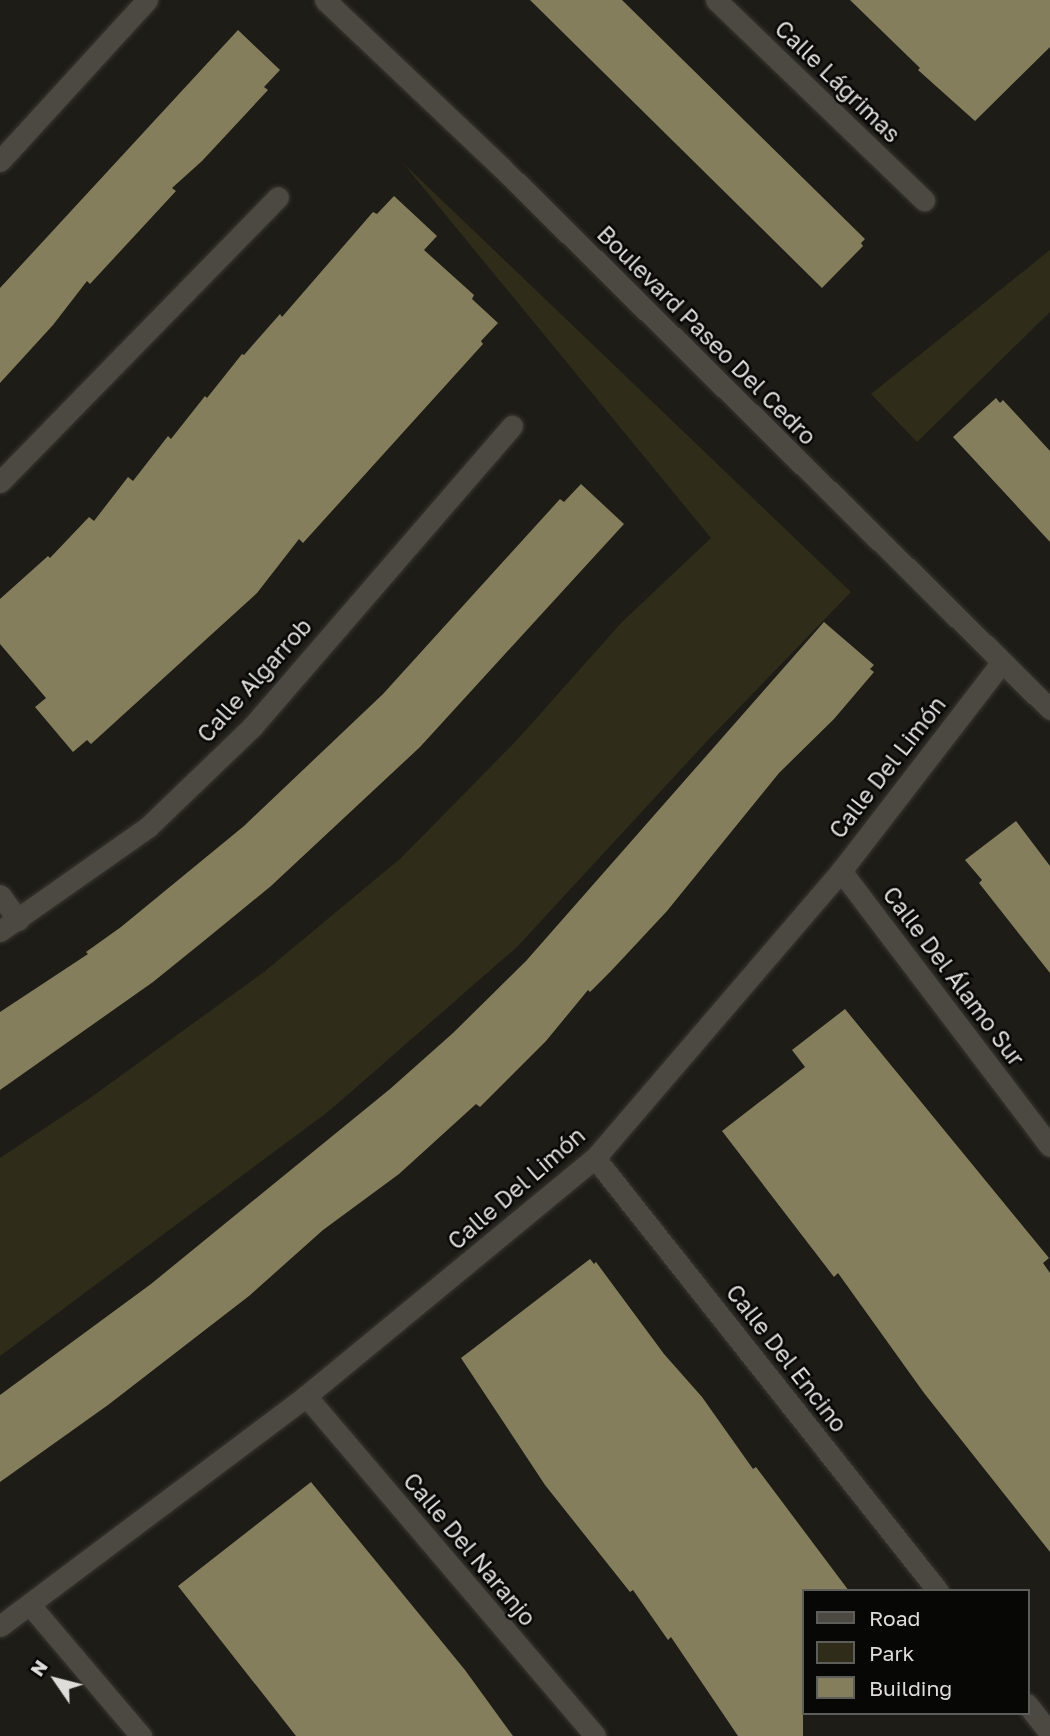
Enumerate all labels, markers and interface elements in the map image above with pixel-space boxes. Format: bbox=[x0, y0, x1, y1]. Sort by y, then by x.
street label: Calle Lágrimas bbox=[770, 14, 906, 148]
street label: Boulevard Paseo Del Cedro bbox=[592, 220, 822, 450]
street label: Calle Algarrob bbox=[191, 612, 317, 748]
street label: Calle Del Limón bbox=[823, 691, 951, 843]
street label: Calle Del Álamo Sur bbox=[878, 881, 1030, 1071]
street label: Calle Del Limón bbox=[442, 1121, 590, 1255]
street label: Calle Del Encino bbox=[721, 1279, 853, 1437]
street label: Calle Del Naranjo bbox=[398, 1467, 542, 1631]
legend bbox=[802, 1589, 1029, 1715]
text: Road bbox=[869, 1605, 920, 1631]
text: Park bbox=[869, 1640, 914, 1666]
north arrow bbox=[21, 1645, 91, 1715]
text: N bbox=[25, 1655, 52, 1680]
text: Building bbox=[869, 1675, 952, 1701]

